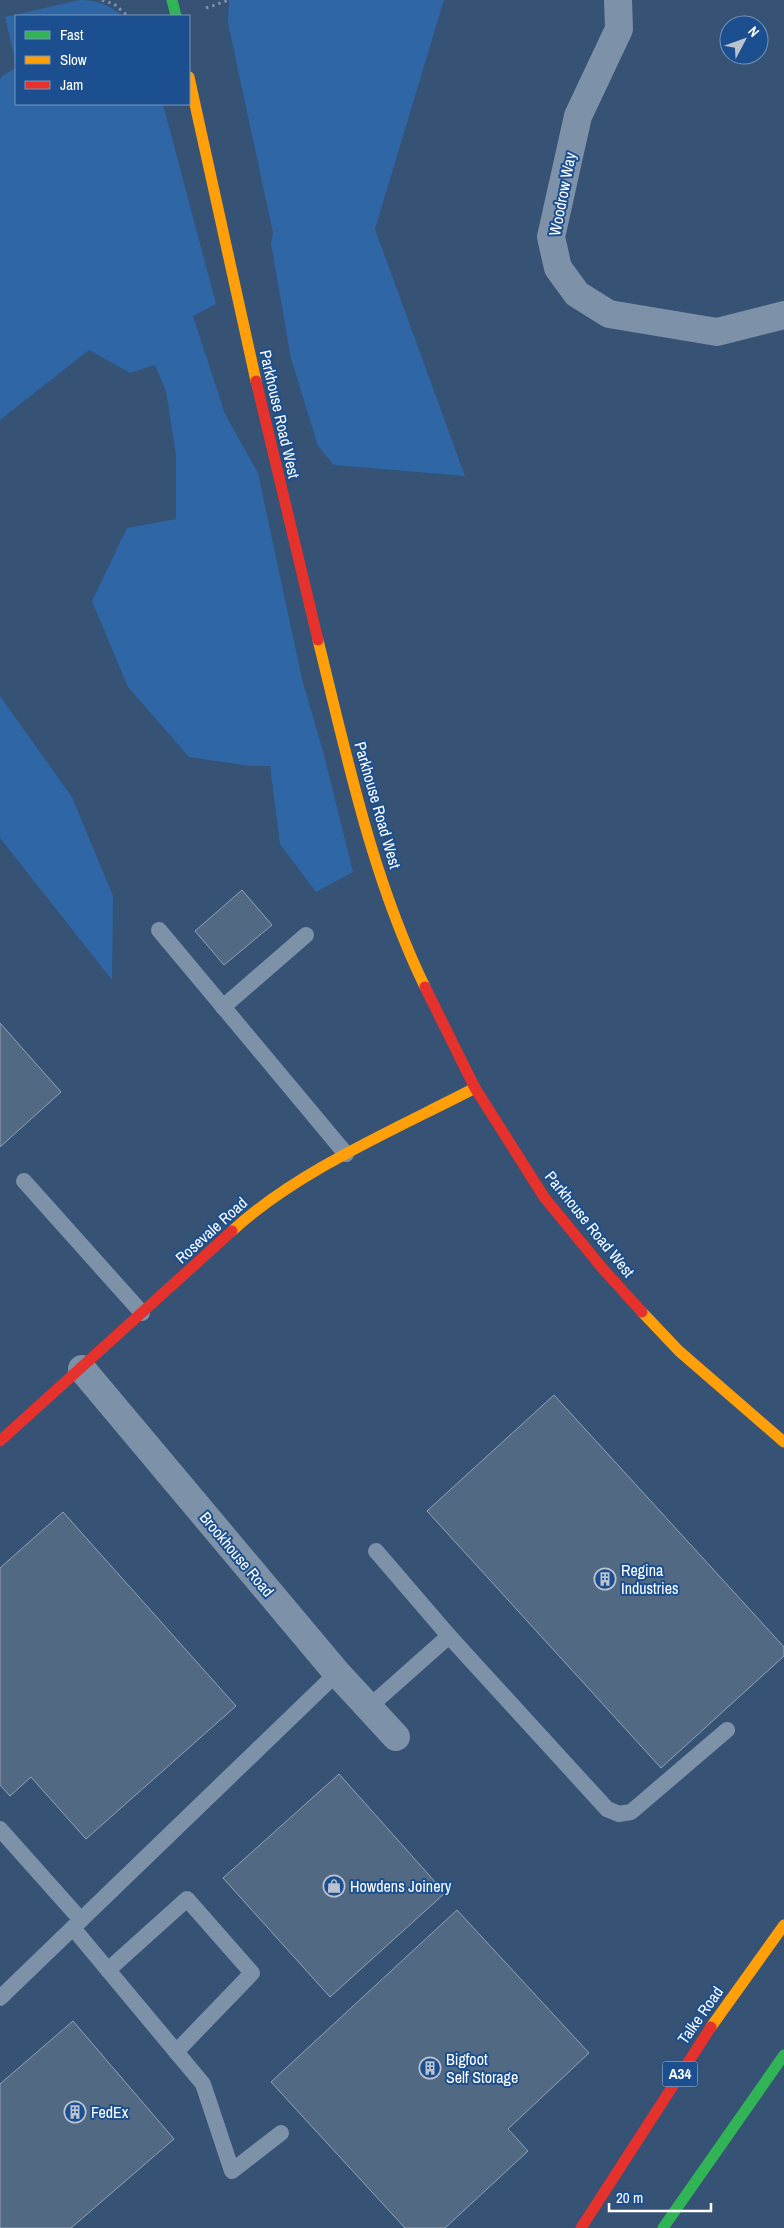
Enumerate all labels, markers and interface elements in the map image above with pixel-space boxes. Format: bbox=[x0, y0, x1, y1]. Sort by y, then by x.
legend bbox=[15, 15, 190, 105]
north arrow bbox=[719, 15, 769, 65]
text: N bbox=[744, 22, 763, 41]
text: Fast bbox=[60, 24, 84, 45]
text: Slow bbox=[60, 49, 87, 70]
text: Jam bbox=[60, 74, 83, 95]
street label: Woodrow Way bbox=[543, 150, 581, 238]
street label: Parkhouse Road West bbox=[255, 348, 306, 481]
street label: Parkhouse Road West bbox=[349, 739, 407, 871]
street label: Parkhouse Road West bbox=[540, 1166, 640, 1282]
street label: Rosevale Road bbox=[170, 1192, 252, 1268]
street label: Brookhouse Road bbox=[195, 1507, 279, 1601]
place label: Regina Industries bbox=[621, 1559, 679, 1599]
building icon: Regina Industries bbox=[593, 1567, 617, 1591]
shop icon: Howdens Joinery bbox=[322, 1874, 346, 1898]
place label: Howdens Joinery bbox=[350, 1875, 452, 1897]
street label: Talke Road bbox=[672, 1982, 728, 2048]
place label: Bigfoot Self Storage bbox=[446, 2048, 518, 2088]
building icon: Bigfoot Self Storage bbox=[418, 2056, 442, 2080]
road number: A34 bbox=[662, 2062, 698, 2086]
building icon: FedEx bbox=[63, 2100, 87, 2124]
place label: FedEx bbox=[91, 2101, 129, 2123]
scale bar bbox=[609, 2180, 712, 2212]
text: 20 m bbox=[616, 2187, 643, 2208]

